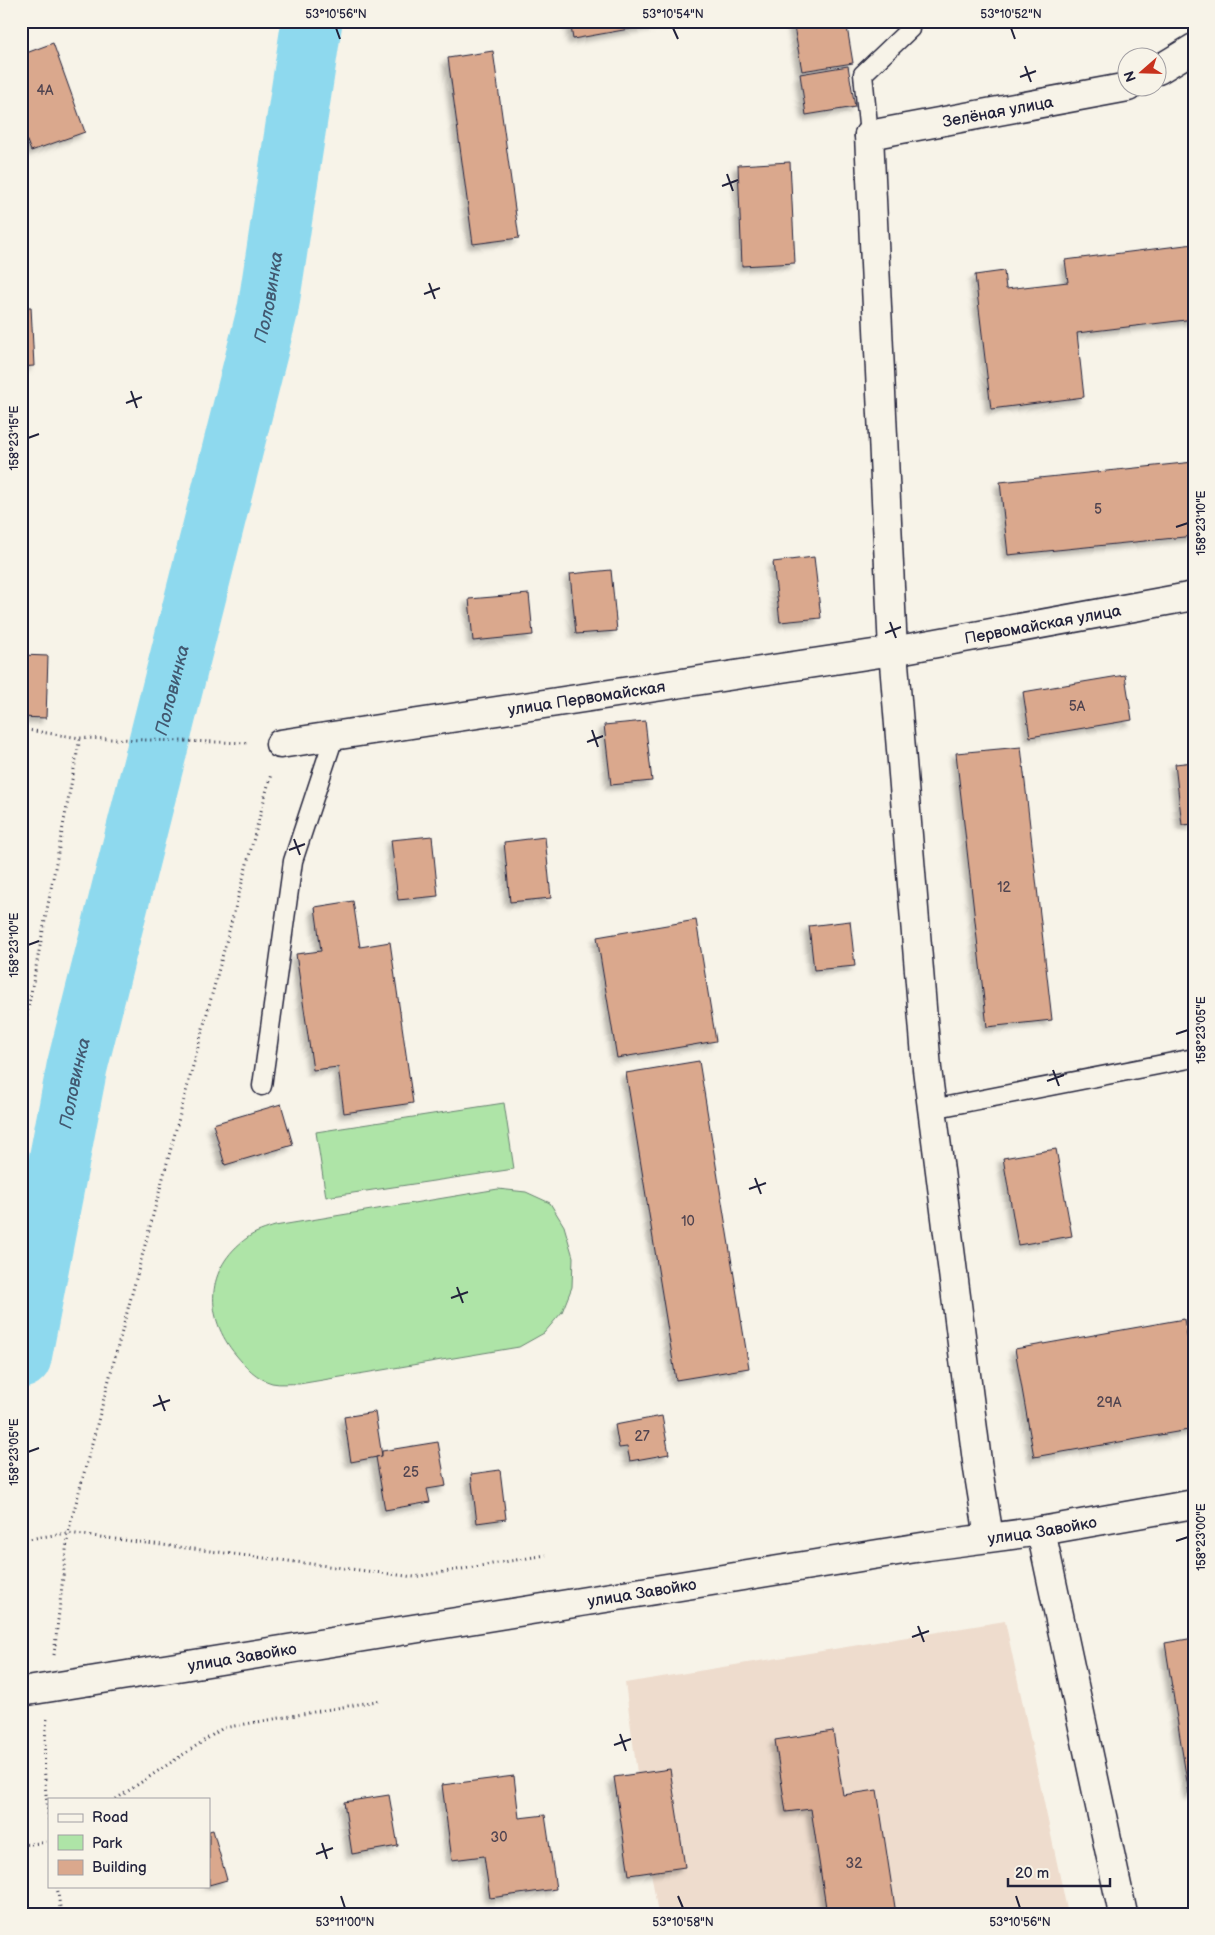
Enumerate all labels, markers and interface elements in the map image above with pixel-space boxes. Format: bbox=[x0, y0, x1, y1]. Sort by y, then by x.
text: 53°10'56"N bbox=[305, 7, 367, 22]
text: 53°10'54"N bbox=[642, 7, 704, 22]
text: 53°10'52"N bbox=[980, 7, 1042, 22]
north arrow bbox=[1118, 48, 1168, 98]
text: N bbox=[1120, 68, 1140, 84]
house number: 4А bbox=[36, 82, 54, 99]
street label: Зелёная улица bbox=[941, 93, 1056, 132]
water label: Половинка bbox=[250, 250, 288, 345]
text: 158°23'15"E bbox=[7, 405, 22, 470]
text: 158°23'10"E bbox=[1194, 490, 1209, 556]
house number: 5 bbox=[1094, 501, 1102, 518]
street label: Первомайская улица bbox=[963, 601, 1123, 649]
water label: Половинка bbox=[151, 643, 194, 738]
street label: улица Первомайская bbox=[507, 678, 667, 720]
house number: 5А bbox=[1069, 698, 1086, 715]
house number: 12 bbox=[997, 879, 1012, 896]
text: 158°23'10"E bbox=[7, 912, 22, 978]
text: 158°23'05"E bbox=[1194, 996, 1209, 1064]
water label: Половинка bbox=[55, 1036, 95, 1131]
house number: 10 bbox=[681, 1213, 695, 1230]
house number: 29А bbox=[1097, 1394, 1122, 1411]
text: 158°23'05"E bbox=[7, 1418, 22, 1486]
house number: 27 bbox=[634, 1428, 650, 1445]
house number: 25 bbox=[403, 1464, 419, 1481]
text: 158°23'00"E bbox=[1194, 1503, 1209, 1571]
street label: улица Завойко bbox=[987, 1513, 1098, 1549]
street label: улица Завойко bbox=[586, 1575, 698, 1612]
street label: улица Завойко bbox=[186, 1640, 298, 1676]
legend bbox=[48, 1798, 210, 1888]
text: Road bbox=[92, 1808, 128, 1827]
house number: 30 bbox=[491, 1829, 507, 1846]
text: Park bbox=[92, 1834, 123, 1853]
house number: 32 bbox=[846, 1855, 863, 1872]
scale bar bbox=[1008, 1855, 1110, 1887]
text: Building bbox=[92, 1858, 147, 1877]
text: 20 m bbox=[1015, 1864, 1049, 1883]
text: 53°11'00"N bbox=[315, 1915, 375, 1930]
text: 53°10'58"N bbox=[652, 1915, 714, 1930]
text: 53°10'56"N bbox=[989, 1915, 1051, 1930]

